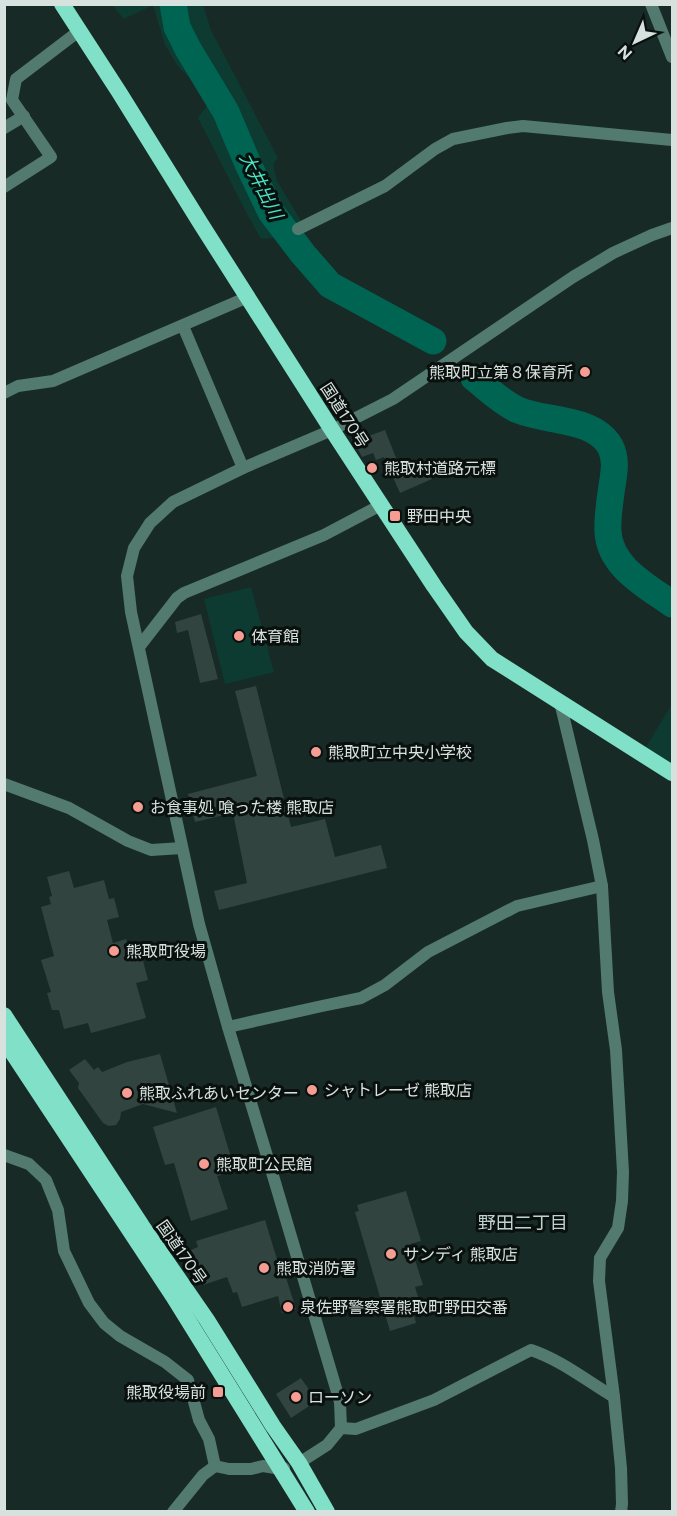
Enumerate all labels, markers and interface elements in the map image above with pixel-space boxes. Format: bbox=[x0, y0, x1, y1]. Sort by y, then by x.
north arrow bbox=[605, 12, 665, 72]
text: N bbox=[614, 41, 636, 64]
water label: 大井出川 bbox=[235, 149, 288, 225]
place label: 熊取町立第８保育所 bbox=[429, 363, 573, 382]
marker: 熊取町立第８保育所 bbox=[578, 365, 592, 379]
street label: 国道170号 bbox=[317, 379, 373, 451]
place label: 熊取村道路元標 bbox=[384, 459, 496, 478]
marker: 熊取村道路元標 bbox=[365, 461, 379, 475]
place label: 野田中央 bbox=[407, 507, 471, 526]
marker: 野田中央 bbox=[388, 509, 402, 523]
place label: 体育館 bbox=[251, 627, 299, 646]
marker: 体育館 bbox=[232, 629, 246, 643]
place label: 熊取町立中央小学校 bbox=[328, 743, 472, 762]
marker: 熊取町立中央小学校 bbox=[309, 745, 323, 759]
place label: お食事処 喰った楼 熊取店 bbox=[150, 798, 334, 817]
marker: お食事処 喰った楼 熊取店 bbox=[131, 800, 145, 814]
place label: 熊取町役場 bbox=[126, 942, 206, 961]
marker: 熊取町役場 bbox=[107, 944, 121, 958]
place label: シャトレーゼ 熊取店 bbox=[324, 1081, 472, 1100]
marker: シャトレーゼ 熊取店 bbox=[305, 1083, 319, 1097]
place label: 熊取ふれあいセンター bbox=[139, 1084, 299, 1103]
marker: 熊取ふれあいセンター bbox=[120, 1086, 134, 1100]
place label: 熊取町公民館 bbox=[216, 1155, 312, 1174]
marker: 熊取町公民館 bbox=[197, 1157, 211, 1171]
district label: 野田二丁目 bbox=[478, 1212, 568, 1234]
street label: 国道170号 bbox=[153, 1217, 210, 1288]
place label: サンディ 熊取店 bbox=[403, 1245, 518, 1264]
marker: サンディ 熊取店 bbox=[384, 1247, 398, 1261]
place label: 熊取消防署 bbox=[276, 1259, 356, 1278]
marker: 熊取消防署 bbox=[257, 1261, 271, 1275]
place label: 泉佐野警察署熊取町野田交番 bbox=[300, 1298, 508, 1317]
marker: 泉佐野警察署熊取町野田交番 bbox=[281, 1300, 295, 1314]
place label: 熊取役場前 bbox=[126, 1383, 206, 1402]
marker: 熊取役場前 bbox=[211, 1385, 225, 1399]
place label: ローソン bbox=[308, 1388, 372, 1407]
marker: ローソン bbox=[289, 1390, 303, 1404]

